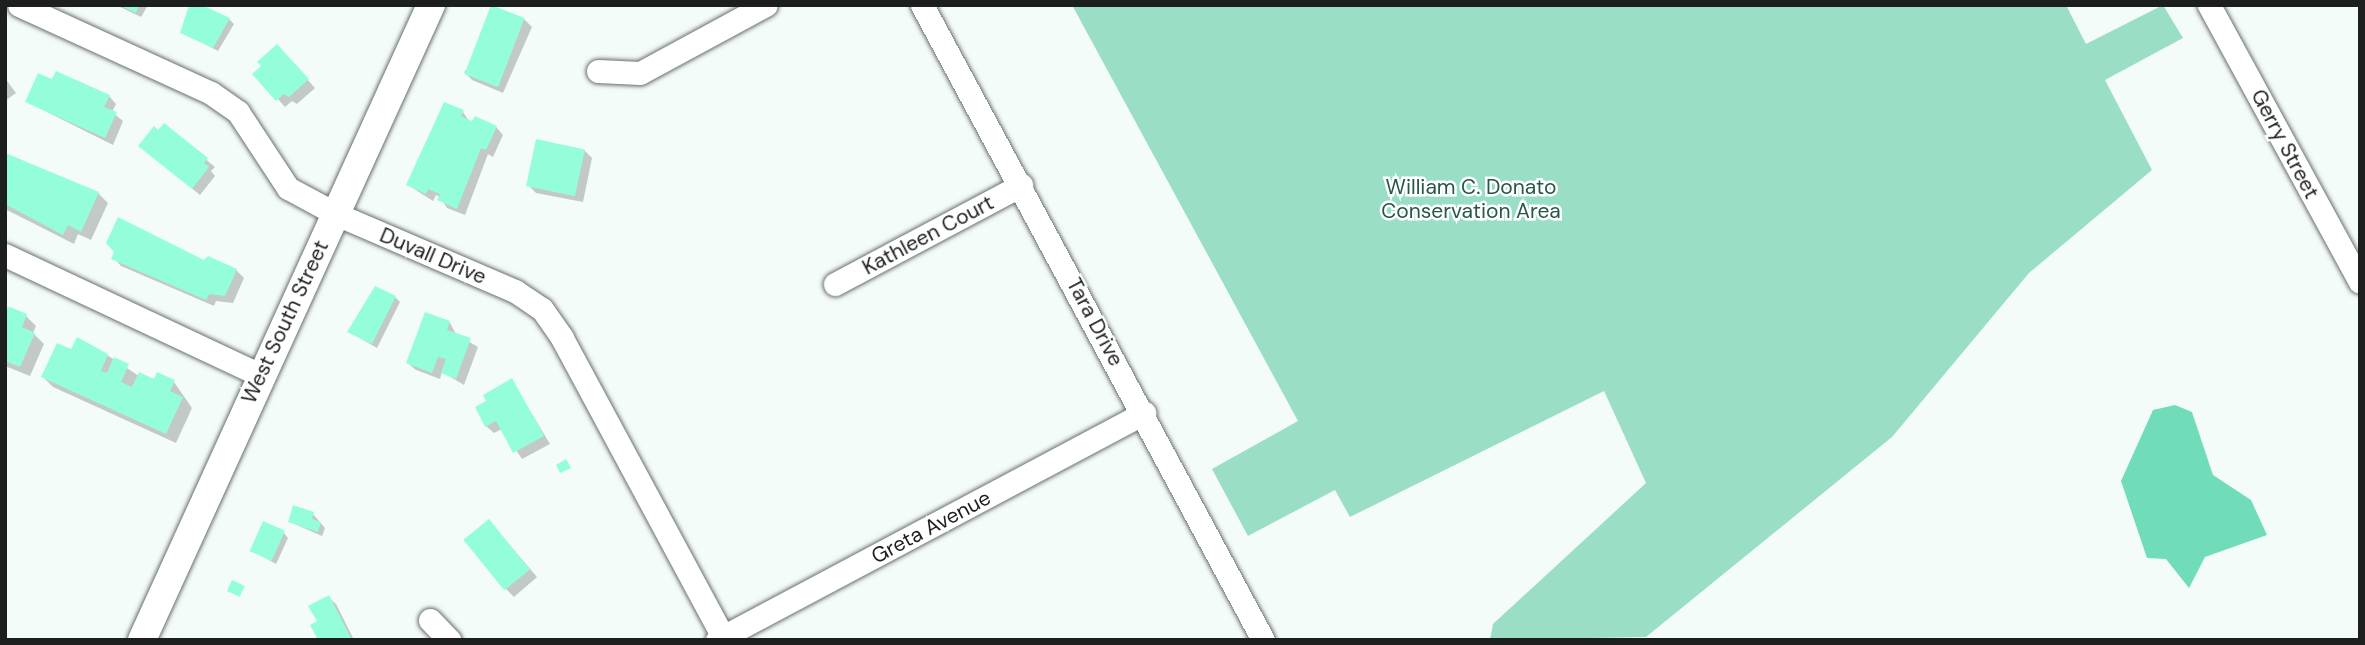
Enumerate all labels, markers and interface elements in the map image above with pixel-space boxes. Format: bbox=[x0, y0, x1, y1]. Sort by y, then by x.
street label: Gerry Street bbox=[2246, 85, 2324, 203]
park label: William C. Donato Conservation Area bbox=[1381, 174, 1561, 224]
street label: Kathleen Court bbox=[858, 190, 998, 280]
street label: Duvall Drive bbox=[376, 222, 490, 290]
street label: West South Street bbox=[236, 236, 334, 408]
street label: Tara Drive bbox=[1061, 274, 1129, 370]
street label: Greta Avenue bbox=[867, 485, 995, 569]

